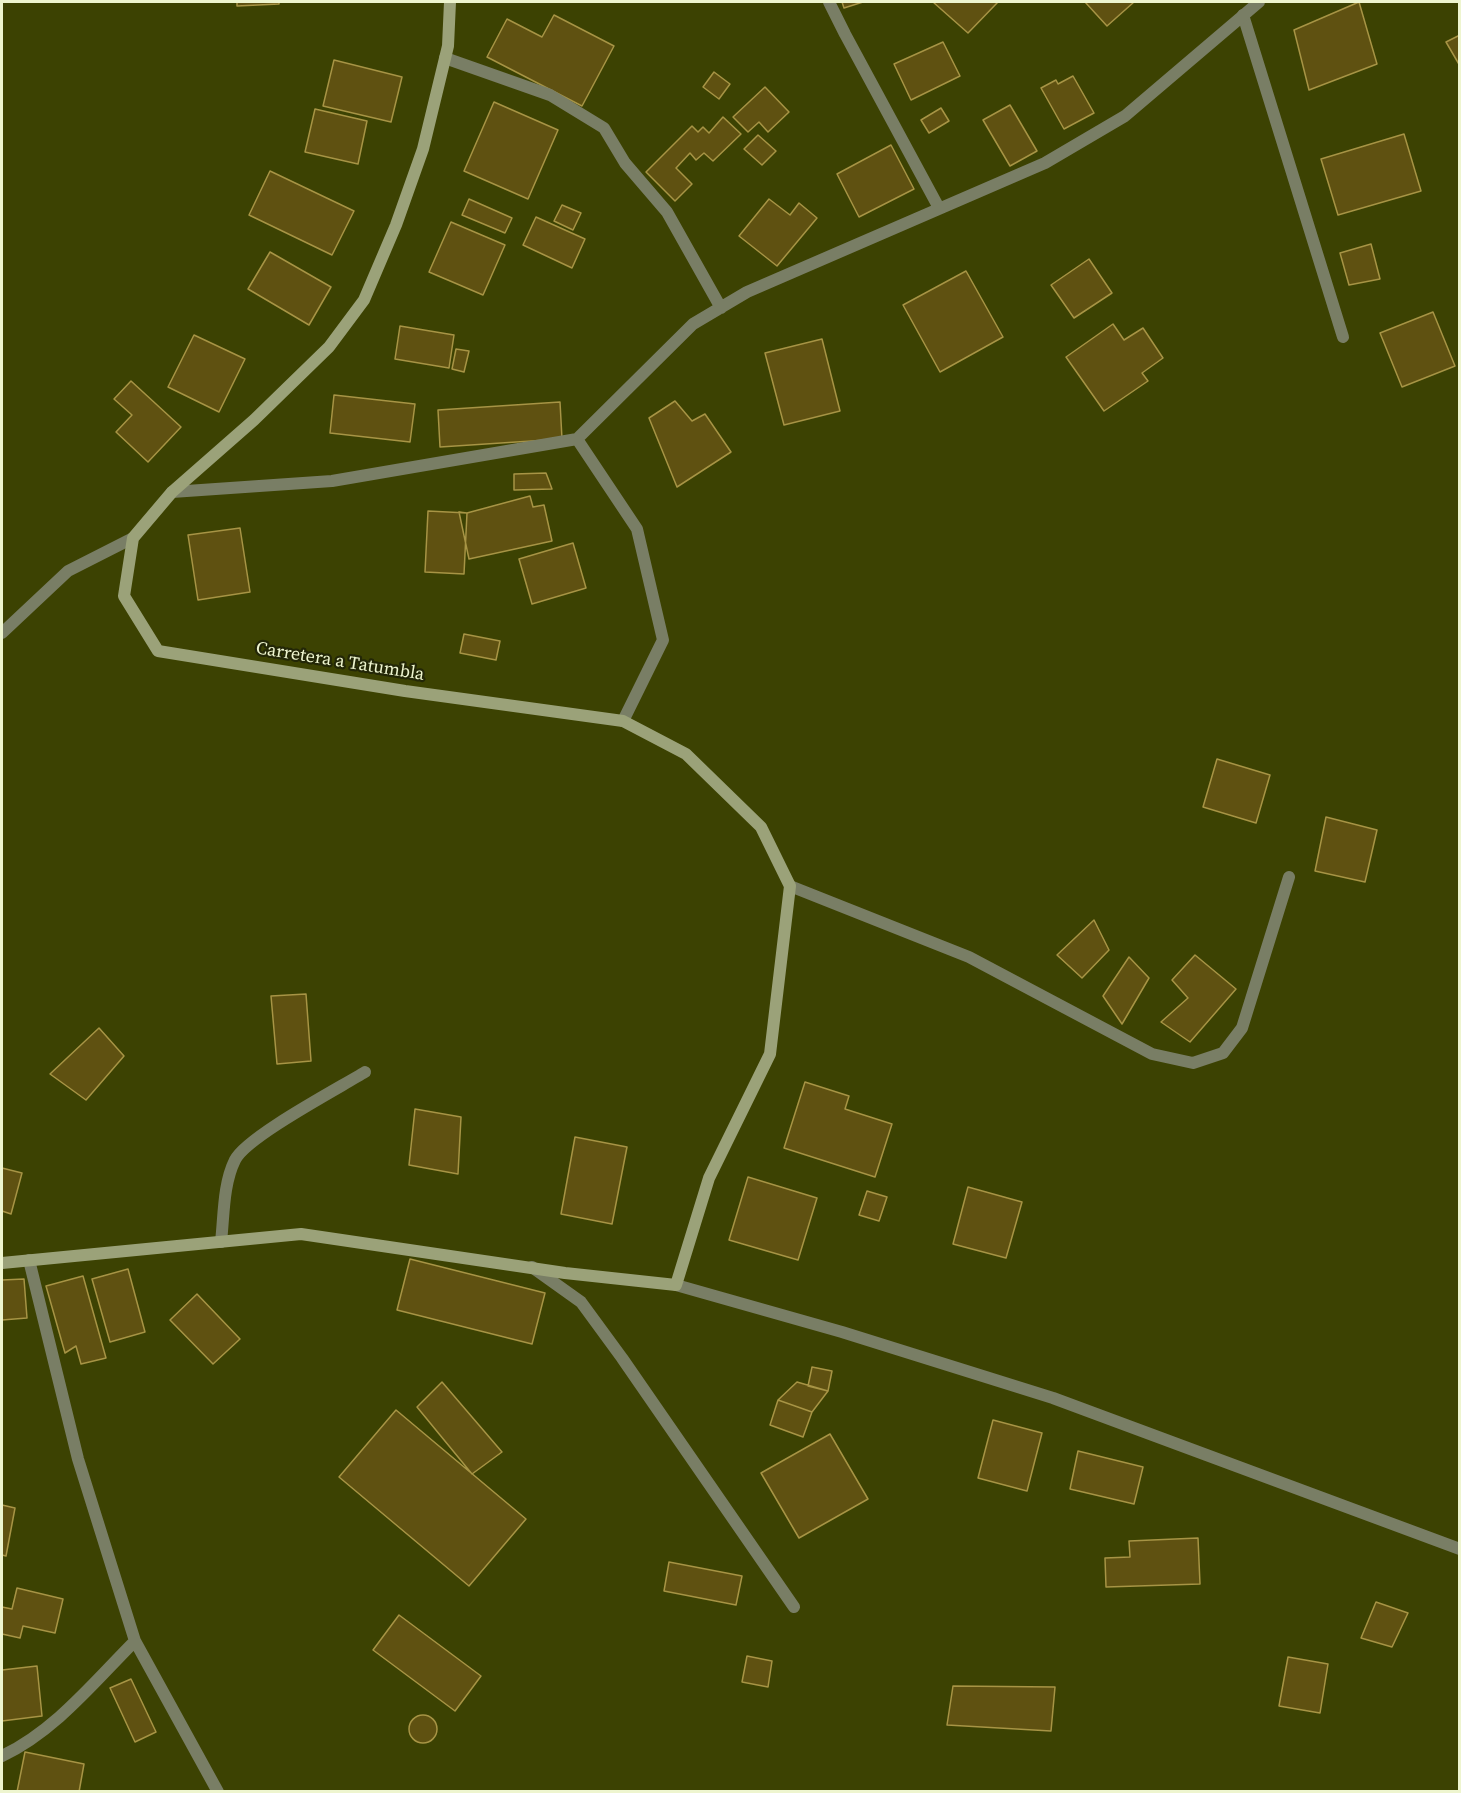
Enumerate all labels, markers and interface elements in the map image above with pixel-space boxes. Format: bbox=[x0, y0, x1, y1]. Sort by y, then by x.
street label: Carretera a Tatumbla bbox=[254, 638, 426, 686]

